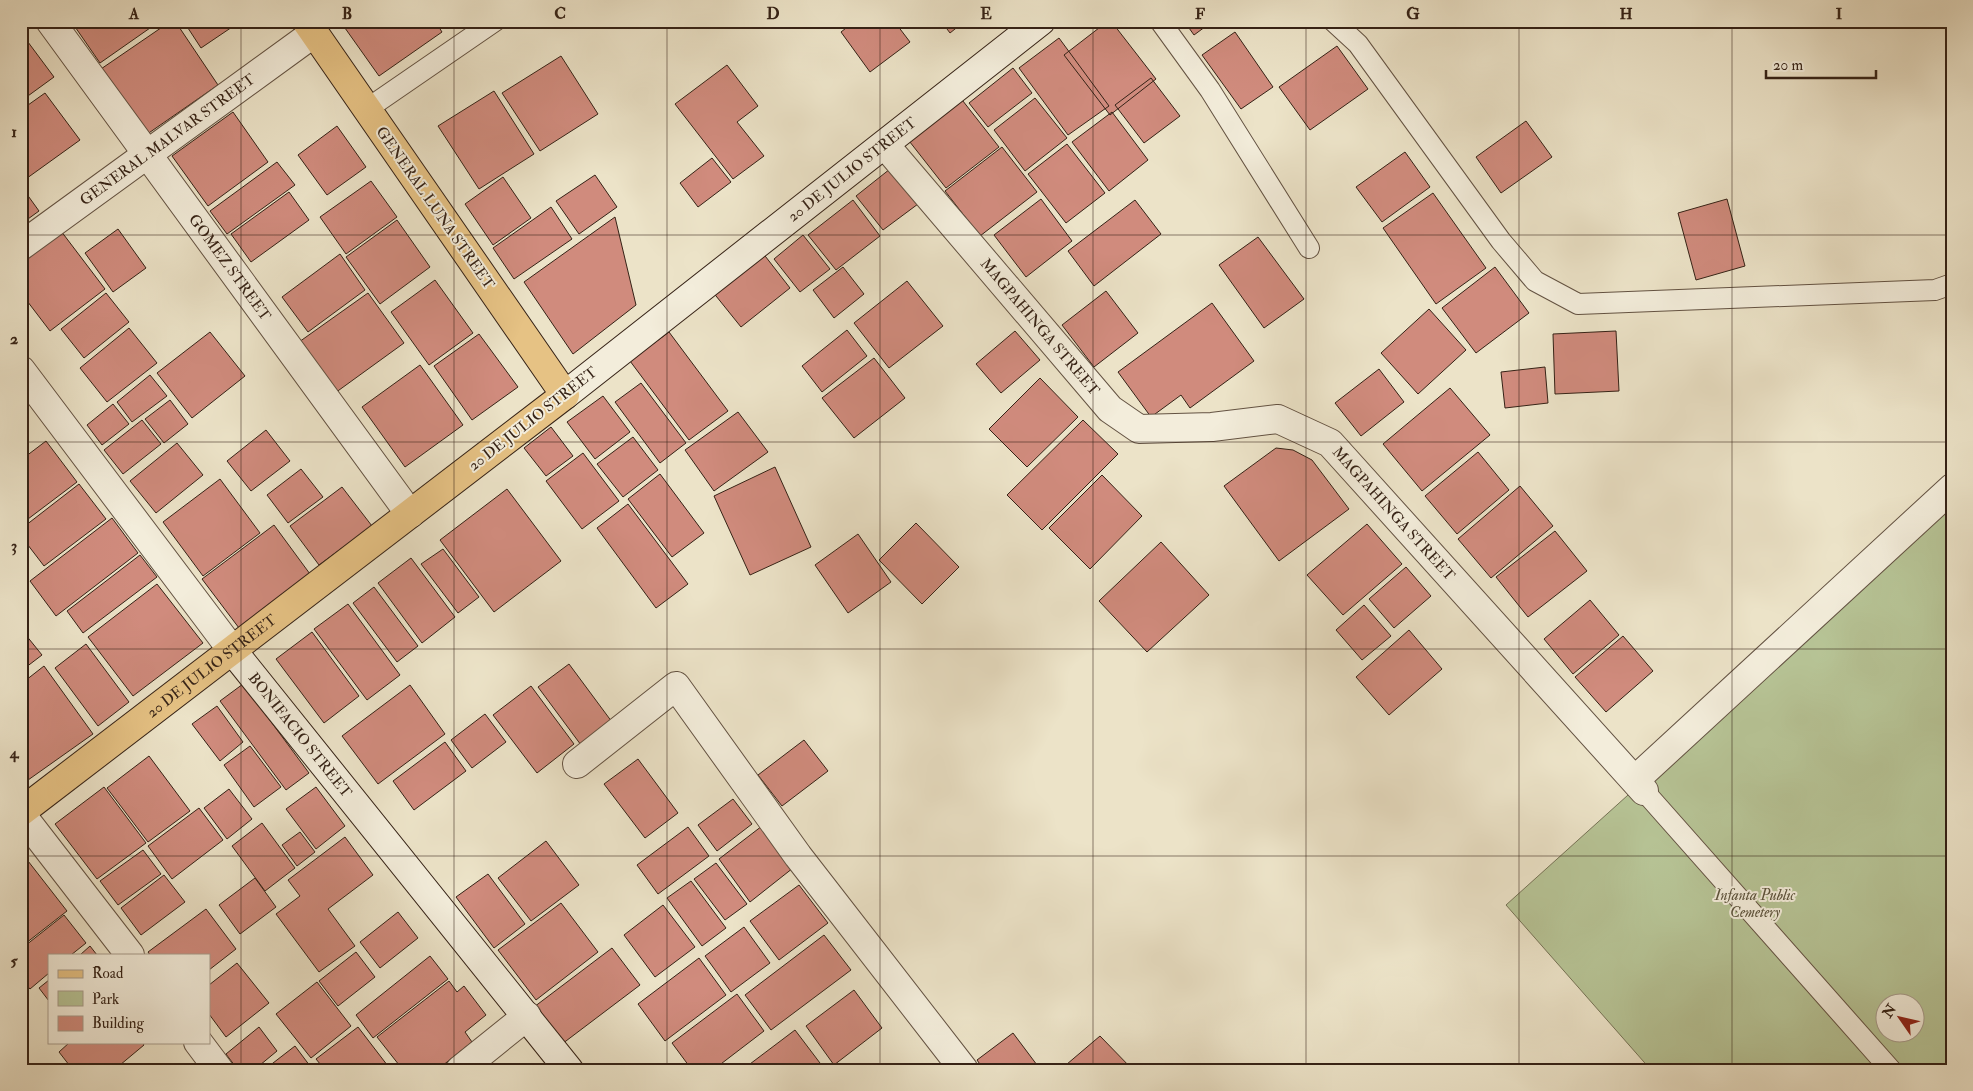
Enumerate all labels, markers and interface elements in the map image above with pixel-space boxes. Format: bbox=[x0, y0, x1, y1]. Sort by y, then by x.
text: A bbox=[128, 4, 140, 24]
text: B bbox=[342, 4, 352, 24]
text: C bbox=[554, 4, 566, 24]
text: D bbox=[766, 4, 780, 24]
text: E bbox=[980, 4, 992, 24]
text: F bbox=[1195, 4, 1205, 24]
text: G bbox=[1406, 4, 1420, 24]
text: H bbox=[1619, 4, 1633, 24]
text: I bbox=[1836, 4, 1843, 24]
scale bar bbox=[1766, 48, 1876, 80]
text: 20 m bbox=[1773, 56, 1803, 75]
street label: GENERAL MALVAR STREET bbox=[76, 70, 259, 210]
street label: 20 DE JULIO STREET bbox=[784, 113, 920, 226]
text: 1 bbox=[11, 122, 17, 142]
street label: GENERAL LUNA STREET bbox=[372, 123, 498, 293]
street label: GOMEZ STREET bbox=[185, 210, 275, 324]
street label: MAGPAHINGA STREET bbox=[976, 254, 1104, 399]
text: 2 bbox=[10, 329, 18, 349]
street label: 20 DE JULIO STREET bbox=[465, 363, 602, 476]
street label: MAGPAHINGA STREET bbox=[1328, 443, 1459, 585]
text: 3 bbox=[11, 536, 17, 556]
street label: 20 DE JULIO STREET bbox=[143, 610, 280, 722]
street label: BONIFACIO STREET bbox=[244, 669, 356, 801]
text: 4 bbox=[9, 743, 20, 763]
park label: Infanta Public Cemetery bbox=[1714, 886, 1796, 922]
text: 5 bbox=[10, 951, 18, 971]
legend bbox=[48, 954, 210, 1044]
text: Road bbox=[92, 964, 124, 983]
text: Park bbox=[92, 990, 119, 1009]
north arrow bbox=[1876, 994, 1926, 1044]
text: N bbox=[1879, 1001, 1900, 1022]
text: Building bbox=[92, 1014, 144, 1033]

